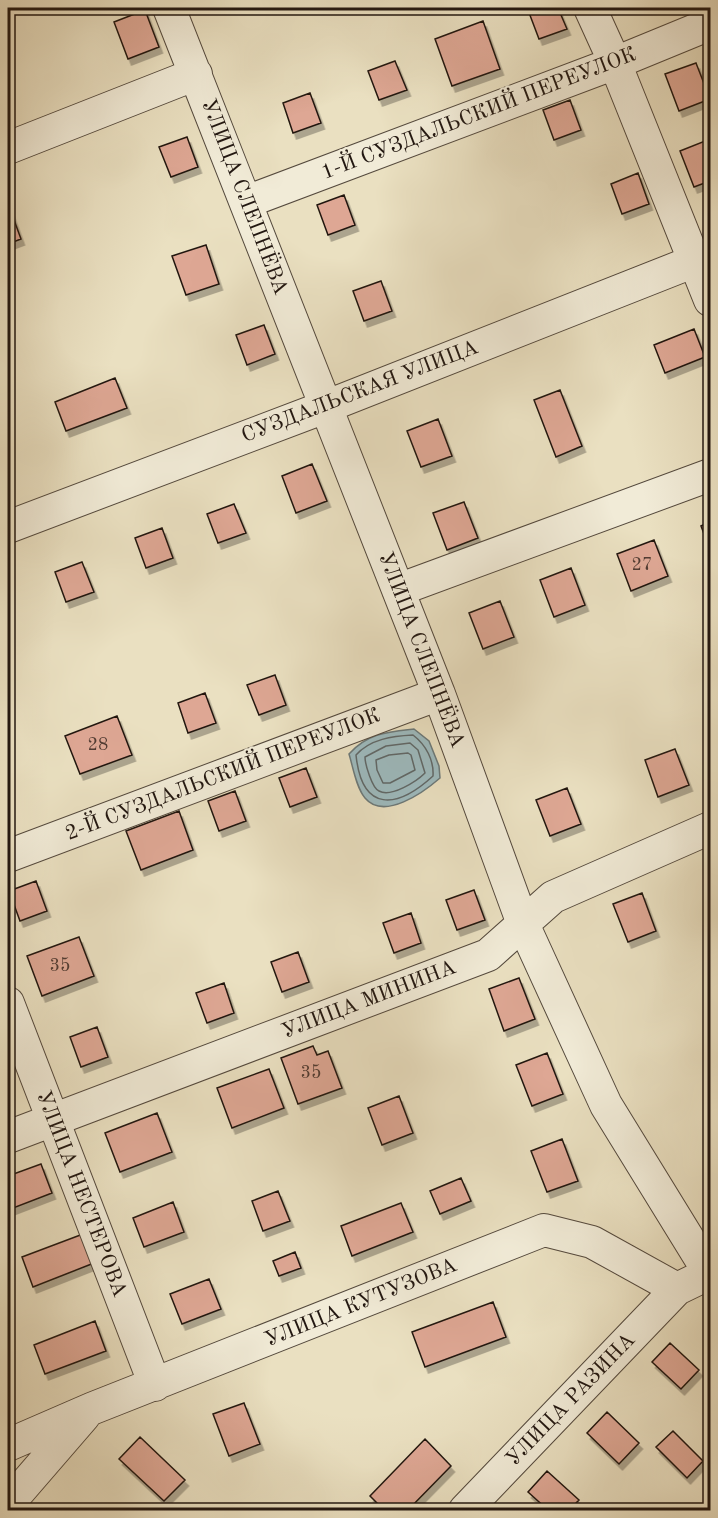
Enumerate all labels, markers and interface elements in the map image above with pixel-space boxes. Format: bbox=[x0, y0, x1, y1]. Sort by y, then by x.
street label: 1-Й СУЗДАЛЬСКИЙ ПЕРЕУЛОК bbox=[317, 39, 639, 184]
street label: УЛИЦА СЛЕПНЁВА bbox=[197, 95, 295, 298]
street label: СУЗДАЛЬСКАЯ УЛИЦА bbox=[239, 337, 481, 447]
street label: УЛИЦА СЛЕПНЁВА bbox=[374, 548, 472, 751]
house number: 27 bbox=[632, 556, 652, 574]
street label: 2-Й СУЗДАЛЬСКИЙ ПЕРЕУЛОК bbox=[61, 700, 383, 845]
house number: 28 bbox=[88, 736, 108, 754]
house number: 35 bbox=[50, 957, 70, 975]
street label: УЛИЦА МИНИНА bbox=[279, 957, 459, 1043]
house number: 35 bbox=[301, 1064, 321, 1082]
street label: УЛИЦА НЕСТЕРОВА bbox=[32, 1088, 130, 1300]
street label: УЛИЦА КУТУЗОВА bbox=[262, 1255, 460, 1351]
street label: УЛИЦА РАЗИНА bbox=[502, 1330, 640, 1470]

